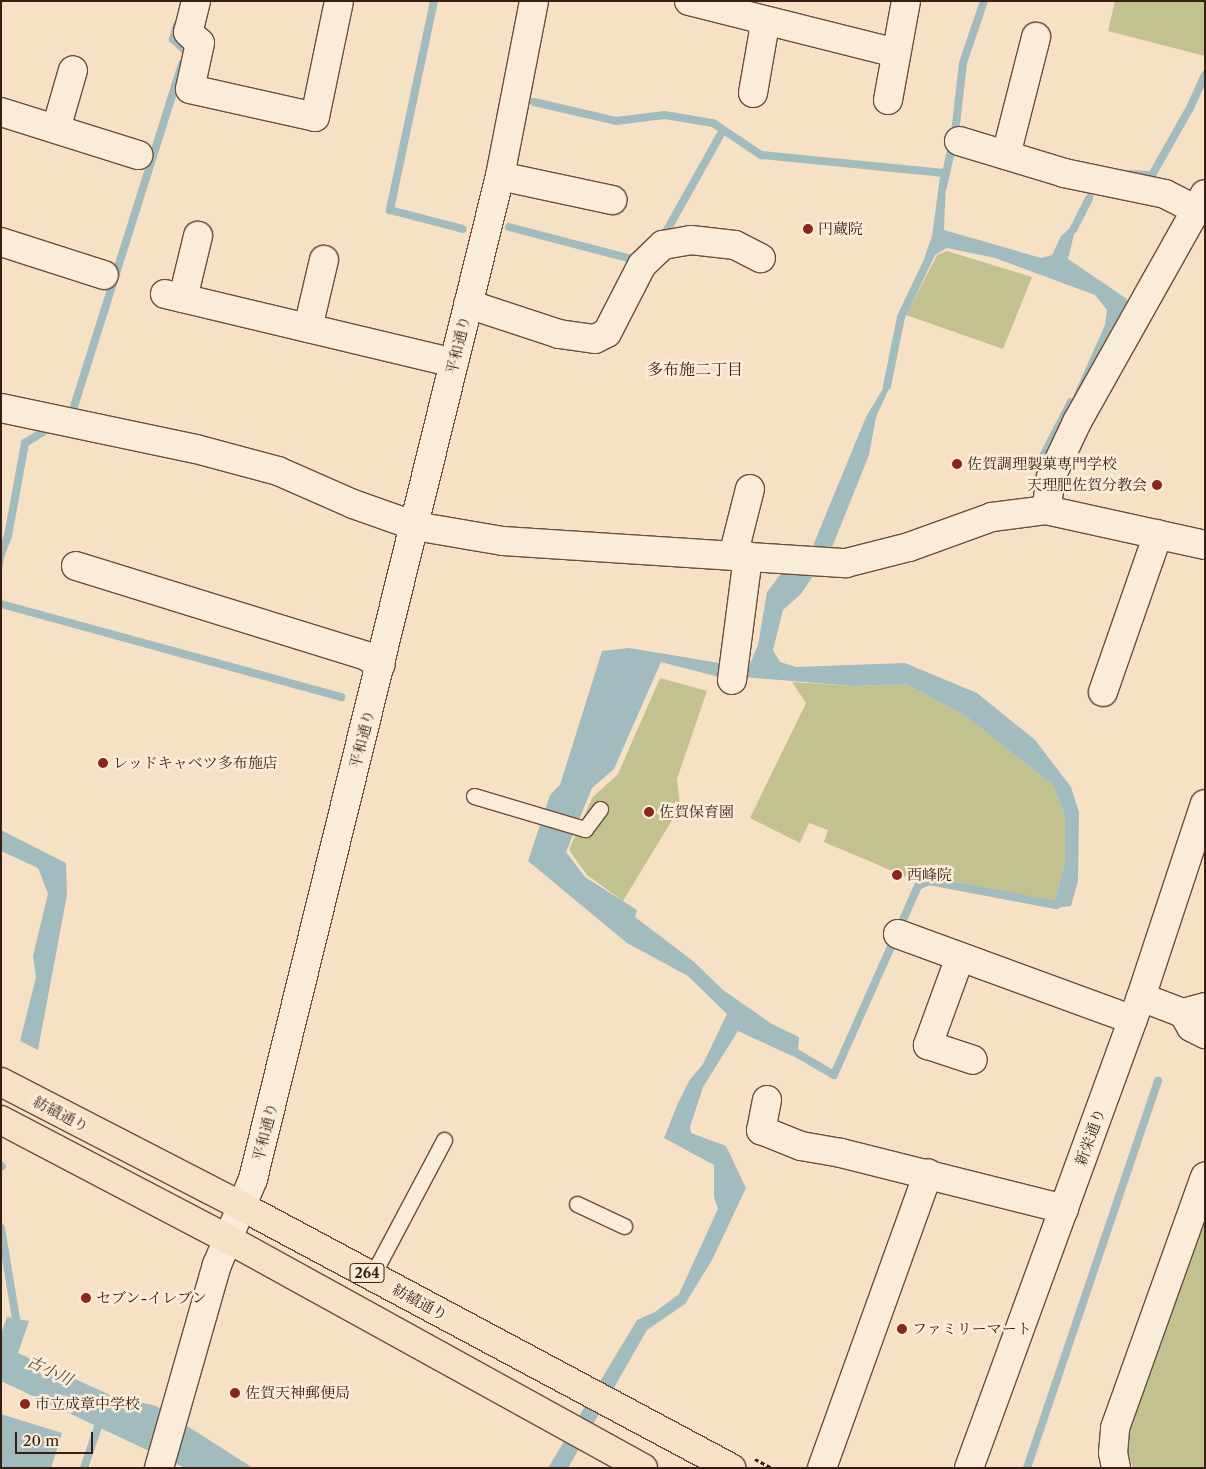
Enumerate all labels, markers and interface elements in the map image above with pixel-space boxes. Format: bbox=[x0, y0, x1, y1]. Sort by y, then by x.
place label: 円蔵院 bbox=[818, 220, 863, 238]
marker: 円蔵院 bbox=[802, 223, 814, 235]
street label: 平和通り bbox=[442, 314, 474, 376]
district label: 多布施二丁目 bbox=[647, 359, 743, 379]
place label: 佐賀調理製菓専門学校 bbox=[967, 455, 1117, 473]
marker: 佐賀調理製菓専門学校 bbox=[951, 458, 963, 470]
place label: 天理肥佐賀分教会 bbox=[1027, 476, 1147, 494]
marker: 天理肥佐賀分教会 bbox=[1151, 479, 1163, 491]
street label: 平和通り bbox=[346, 708, 378, 770]
place label: レッドキャベツ多布施店 bbox=[113, 754, 278, 772]
marker: レッドキャベツ多布施店 bbox=[97, 757, 109, 769]
place label: 佐賀保育園 bbox=[659, 803, 734, 821]
marker: 佐賀保育園 bbox=[643, 806, 655, 818]
place label: 西峰院 bbox=[907, 866, 952, 884]
marker: 西峰院 bbox=[891, 869, 903, 881]
street label: 紡績通り bbox=[30, 1092, 92, 1136]
street label: 平和通り bbox=[249, 1101, 281, 1163]
street label: 新栄通り bbox=[1071, 1106, 1109, 1168]
road number: 264 bbox=[350, 1262, 384, 1284]
street label: 紡績通り bbox=[389, 1280, 451, 1324]
place label: セブン-イレブン bbox=[96, 1289, 208, 1307]
marker: セブン-イレブン bbox=[80, 1292, 92, 1304]
place label: ファミリーマート bbox=[912, 1320, 1032, 1338]
marker: ファミリーマート bbox=[896, 1323, 908, 1335]
water label: 古小川 bbox=[24, 1351, 76, 1389]
place label: 佐賀天神郵便局 bbox=[245, 1384, 350, 1402]
marker: 佐賀天神郵便局 bbox=[229, 1387, 241, 1399]
place label: 市立成章中学校 bbox=[35, 1395, 140, 1413]
marker: 市立成章中学校 bbox=[19, 1398, 31, 1410]
scale bar bbox=[18, 1422, 95, 1454]
text: 20 m bbox=[23, 1431, 59, 1450]

